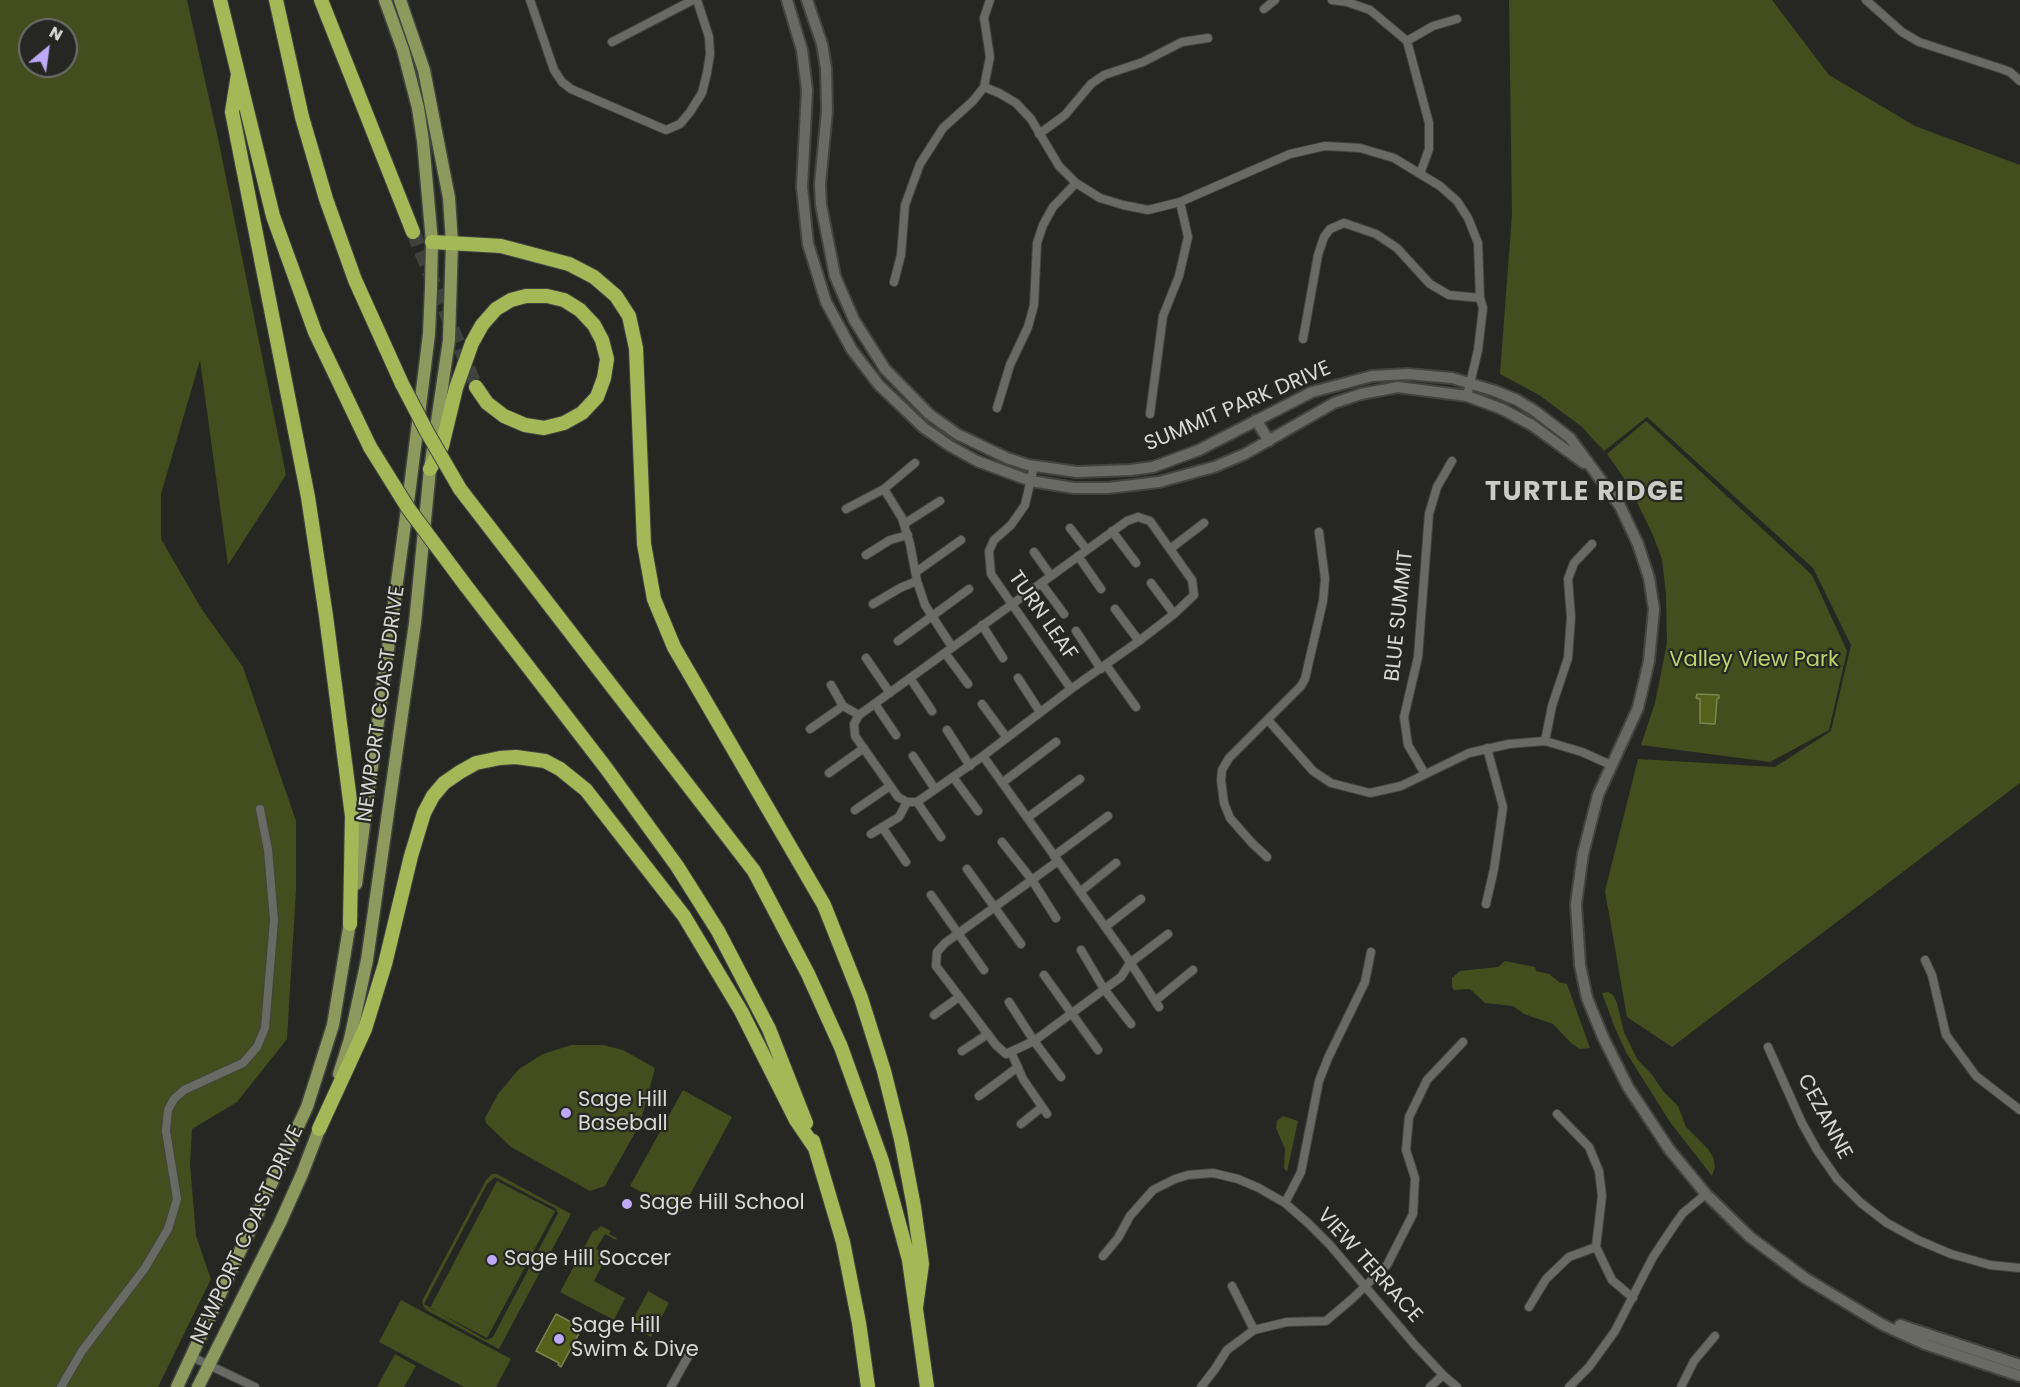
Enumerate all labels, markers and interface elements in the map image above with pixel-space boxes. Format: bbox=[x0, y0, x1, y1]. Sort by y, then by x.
north arrow bbox=[18, 18, 78, 78]
text: N bbox=[45, 21, 67, 47]
street label: SUMMIT PARK DRIVE bbox=[1141, 356, 1335, 458]
district label: TURTLE RIDGE bbox=[1485, 477, 1685, 509]
street label: BLUE SUMMIT bbox=[1381, 549, 1419, 683]
street label: TURN LEAF bbox=[1002, 566, 1082, 666]
street label: NEWPORT COAST DRIVE bbox=[353, 584, 411, 824]
park label: Valley View Park bbox=[1669, 648, 1839, 674]
street label: CEZANNE bbox=[1791, 1070, 1857, 1164]
place label: Sage Hill Baseball bbox=[578, 1088, 668, 1138]
marker: Sage Hill Baseball bbox=[559, 1106, 573, 1120]
street label: NEWPORT COAST DRIVE bbox=[186, 1122, 310, 1348]
place label: Sage Hill School bbox=[639, 1191, 805, 1217]
marker: Sage Hill School bbox=[620, 1197, 634, 1211]
street label: VIEW TERRACE bbox=[1311, 1204, 1427, 1328]
place label: Sage Hill Soccer bbox=[504, 1247, 671, 1273]
marker: Sage Hill Soccer bbox=[485, 1253, 499, 1267]
place label: Sage Hill Swim & Dive bbox=[571, 1314, 699, 1364]
marker: Sage Hill Swim & Dive bbox=[552, 1332, 566, 1346]

